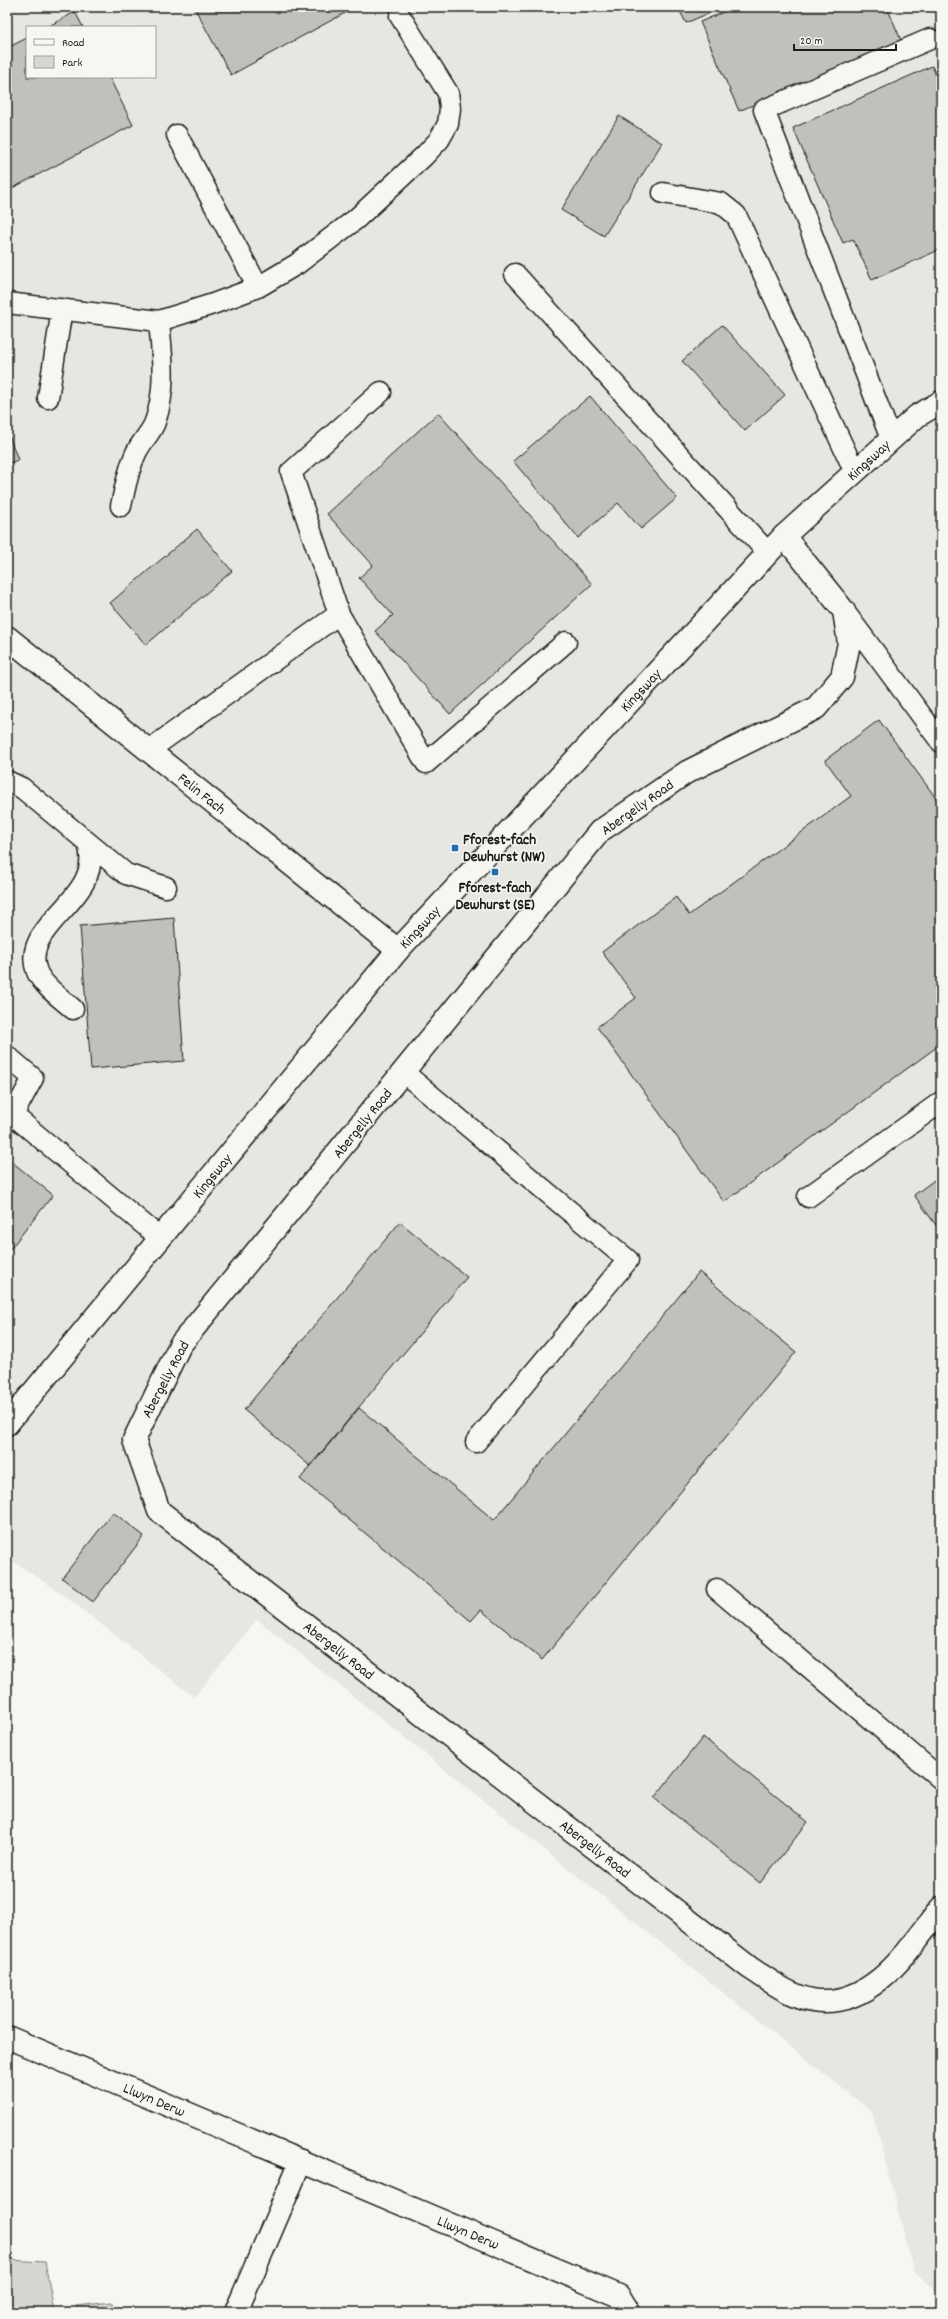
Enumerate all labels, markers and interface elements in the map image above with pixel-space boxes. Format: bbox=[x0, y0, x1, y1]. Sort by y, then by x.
legend bbox=[26, 26, 156, 78]
scale bar bbox=[794, 26, 896, 52]
text: 20 m bbox=[800, 33, 823, 50]
text: Road bbox=[62, 35, 84, 52]
text: Park bbox=[62, 55, 83, 72]
street label: Kingsway bbox=[843, 435, 897, 487]
street label: Kingsway bbox=[616, 664, 668, 718]
street label: Felin Fach bbox=[172, 769, 230, 821]
street label: Abergelly Road bbox=[597, 775, 679, 842]
place label: Fforest-fach Dewhurst (NW) bbox=[463, 830, 545, 869]
marker: Fforest-fach Dewhurst (NW) bbox=[450, 843, 460, 853]
marker: Fforest-fach Dewhurst (SE) bbox=[490, 867, 500, 877]
place label: Fforest-fach Dewhurst (SE) bbox=[455, 878, 535, 917]
street label: Kingsway bbox=[395, 901, 447, 955]
street label: Abergelly Road bbox=[328, 1084, 399, 1164]
street label: Kingsway bbox=[188, 1149, 239, 1204]
street label: Abergelly Road bbox=[137, 1337, 196, 1423]
street label: Abergelly Road bbox=[298, 1617, 378, 1687]
street label: Abergelly Road bbox=[554, 1815, 634, 1885]
street label: Llwyn Derw bbox=[119, 2078, 188, 2124]
street label: Llwyn Derw bbox=[433, 2211, 502, 2257]

